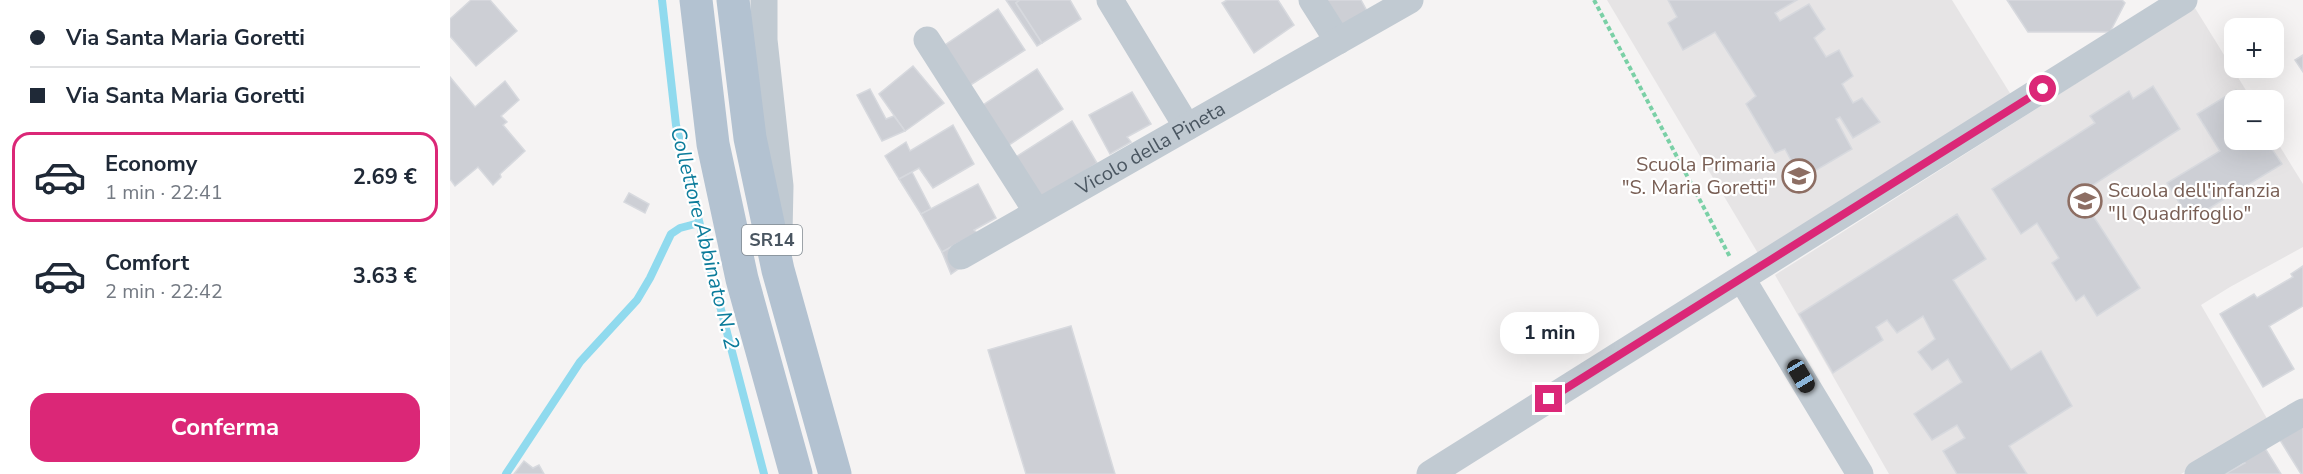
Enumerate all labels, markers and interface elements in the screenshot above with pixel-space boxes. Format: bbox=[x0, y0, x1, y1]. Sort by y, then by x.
map controls bbox=[2224, 18, 2284, 150]
button: + bbox=[2224, 18, 2284, 78]
text: Via Santa Maria Goretti bbox=[66, 23, 305, 53]
route start bbox=[2029, 75, 2056, 102]
text: Via Santa Maria Goretti bbox=[66, 81, 305, 111]
button: − bbox=[2224, 90, 2284, 150]
street label: Vicolo della Pineta bbox=[1070, 95, 1230, 202]
water label: Collettore Abbinato N. 2 bbox=[664, 124, 746, 352]
text: Economy bbox=[105, 149, 197, 179]
icon: car bbox=[33, 150, 87, 204]
place label: Scuola Primaria "S. Maria Goretti" bbox=[1622, 151, 1776, 201]
school or university icon: Scuola Primaria "S. Maria Goretti" bbox=[1781, 158, 1817, 194]
text: 2.69 € bbox=[353, 162, 417, 192]
place label: Scuola dell'infanzia "Il Quadrifoglio" bbox=[2108, 177, 2280, 227]
text: 1 min · 22:41 bbox=[105, 179, 223, 206]
school or university icon: Scuola dell'infanzia "Il Quadrifoglio" bbox=[2067, 183, 2103, 219]
road number: SR14 bbox=[742, 225, 802, 255]
text: Comfort bbox=[105, 248, 189, 278]
icon: car bbox=[33, 249, 87, 303]
text: 3.63 € bbox=[353, 261, 417, 291]
text: 2 min · 22:42 bbox=[105, 278, 223, 305]
callout: 1 min bbox=[1500, 312, 1598, 354]
text: 1 min bbox=[1524, 319, 1575, 346]
car bbox=[1784, 356, 1818, 396]
route end bbox=[1535, 385, 1562, 412]
button: Conferma bbox=[30, 393, 420, 462]

